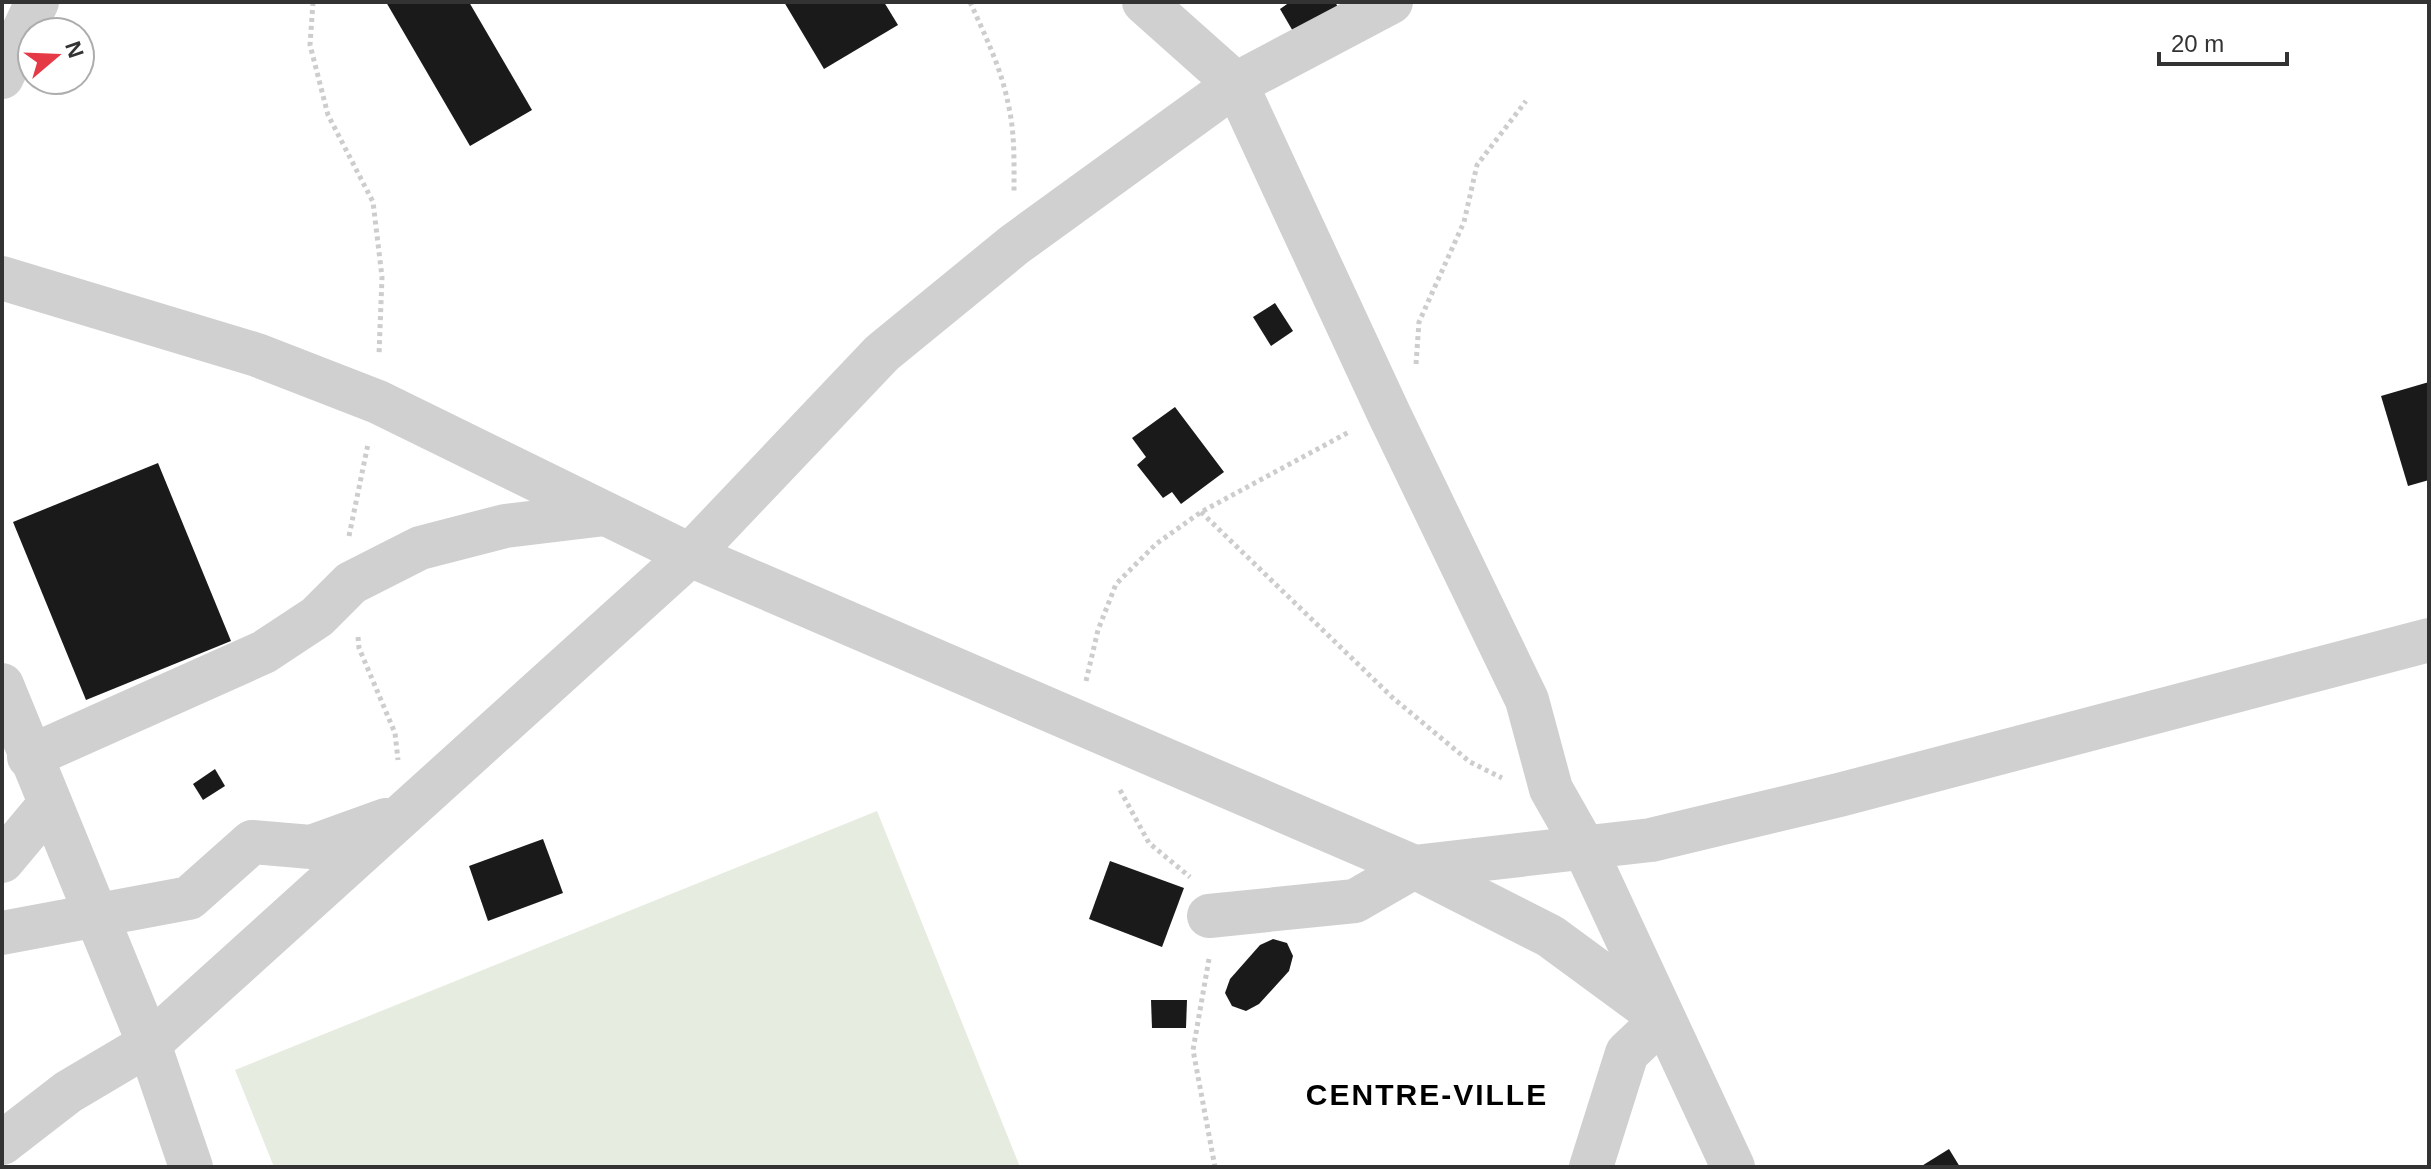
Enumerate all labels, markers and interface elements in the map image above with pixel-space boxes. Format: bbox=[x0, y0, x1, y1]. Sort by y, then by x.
north arrow bbox=[16, 16, 96, 96]
scale bar bbox=[2159, 16, 2287, 66]
text: 20 m bbox=[2171, 30, 2224, 57]
text: N bbox=[60, 38, 89, 61]
district label: CENTRE-VILLE bbox=[1306, 1078, 1548, 1111]

